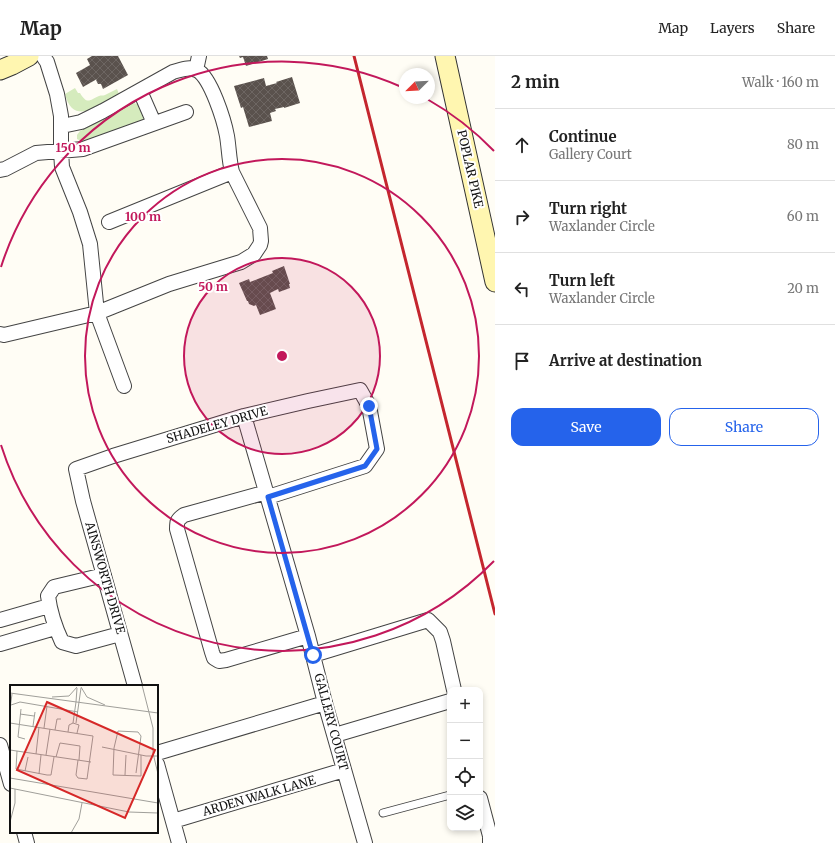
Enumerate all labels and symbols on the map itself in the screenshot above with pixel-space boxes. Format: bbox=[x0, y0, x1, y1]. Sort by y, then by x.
north arrow bbox=[399, 68, 435, 104]
street label: POPLAR PIKE bbox=[454, 128, 487, 210]
text: 150 m bbox=[56, 140, 91, 155]
text: 100 m bbox=[125, 209, 161, 224]
text: 50 m bbox=[198, 279, 228, 294]
centre of rings bbox=[275, 349, 289, 363]
route end bbox=[360, 397, 378, 415]
street label: SHADELEY DRIVE bbox=[165, 403, 270, 446]
street label: AINSWORTH DRIVE bbox=[82, 519, 129, 636]
route start bbox=[304, 646, 322, 664]
street label: GALLERY COURT bbox=[311, 672, 352, 773]
inset map bbox=[10, 685, 158, 833]
street label: ARDEN WALK LANE bbox=[200, 772, 317, 819]

